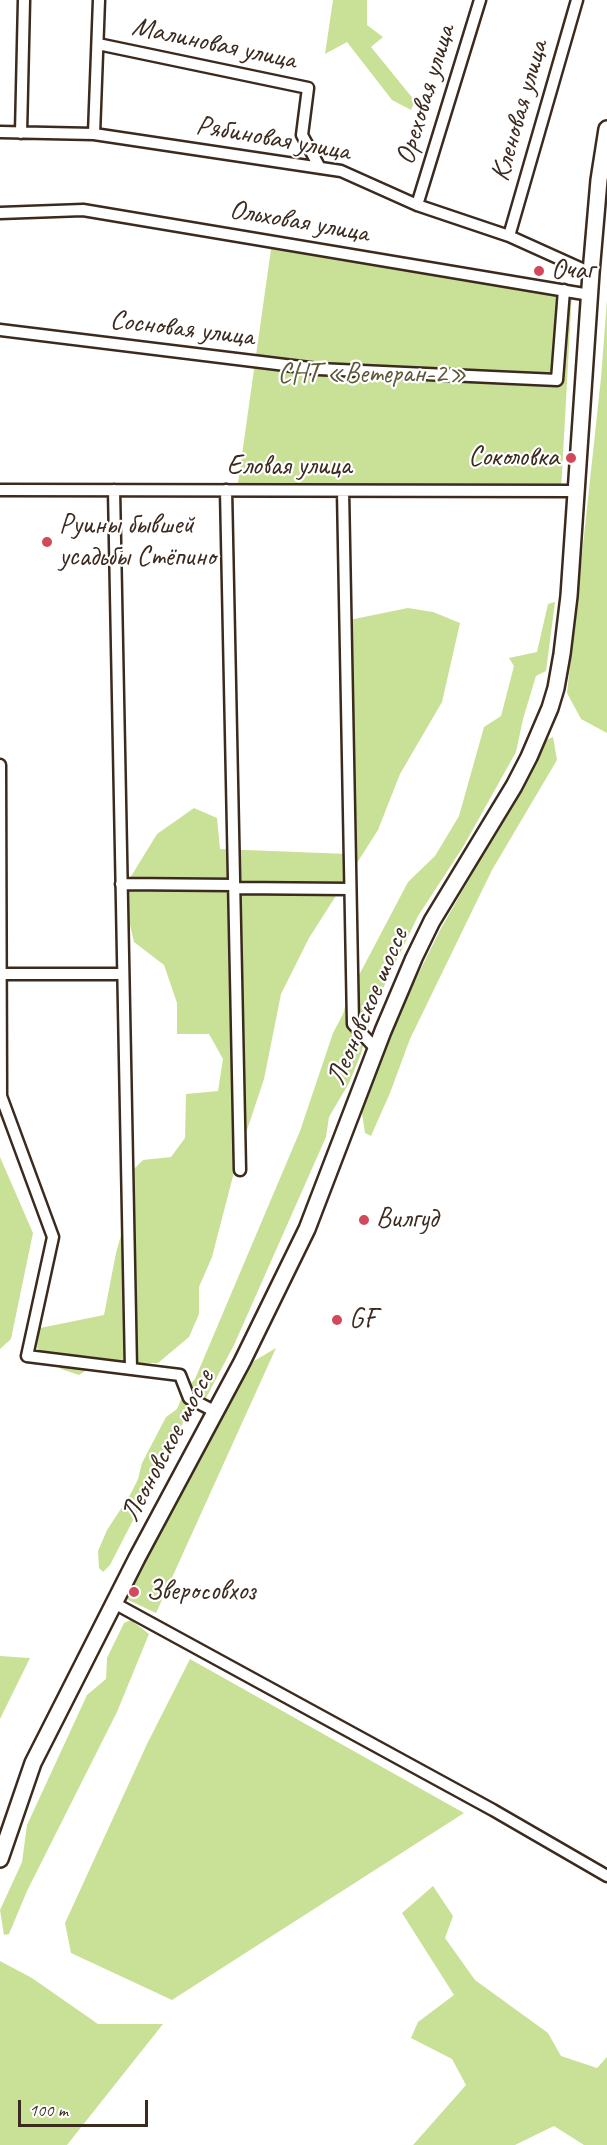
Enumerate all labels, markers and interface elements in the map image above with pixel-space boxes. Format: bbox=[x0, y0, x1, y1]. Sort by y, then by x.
street label: Малиновая улица bbox=[129, 10, 299, 78]
street label: Ореховая улица bbox=[389, 21, 463, 169]
street label: Кленовая улица bbox=[484, 37, 556, 185]
street label: Рябиновая улица bbox=[193, 109, 353, 169]
street label: Ольховая улица bbox=[227, 193, 371, 251]
place label: Очаг bbox=[551, 254, 594, 288]
marker: Очаг bbox=[532, 264, 546, 278]
street label: Сосновая улица bbox=[108, 304, 256, 354]
park label: СНТ «Ветеран-2» bbox=[278, 358, 466, 392]
place label: Соколовка bbox=[468, 441, 559, 475]
street label: Еловая улица bbox=[227, 450, 351, 484]
marker: Соколовка bbox=[564, 451, 578, 465]
place label: Руины бывшей усадьбы Стёпино bbox=[59, 509, 216, 575]
marker: Руины бывшей усадьбы Стёпино bbox=[40, 535, 54, 549]
street label: Леоновское шоссе bbox=[320, 924, 416, 1090]
place label: Вилгуд bbox=[376, 1203, 438, 1237]
marker: Вилгуд bbox=[357, 1213, 371, 1227]
place label: GF bbox=[349, 1303, 376, 1337]
marker: GF bbox=[330, 1313, 344, 1327]
street label: Леоновское шоссе bbox=[114, 1364, 222, 1528]
place label: Зверосовхоз bbox=[146, 1575, 255, 1609]
marker: Зверосовхоз bbox=[127, 1585, 141, 1599]
scale bar bbox=[21, 2088, 152, 2126]
text: 100 m bbox=[29, 2099, 68, 2121]

